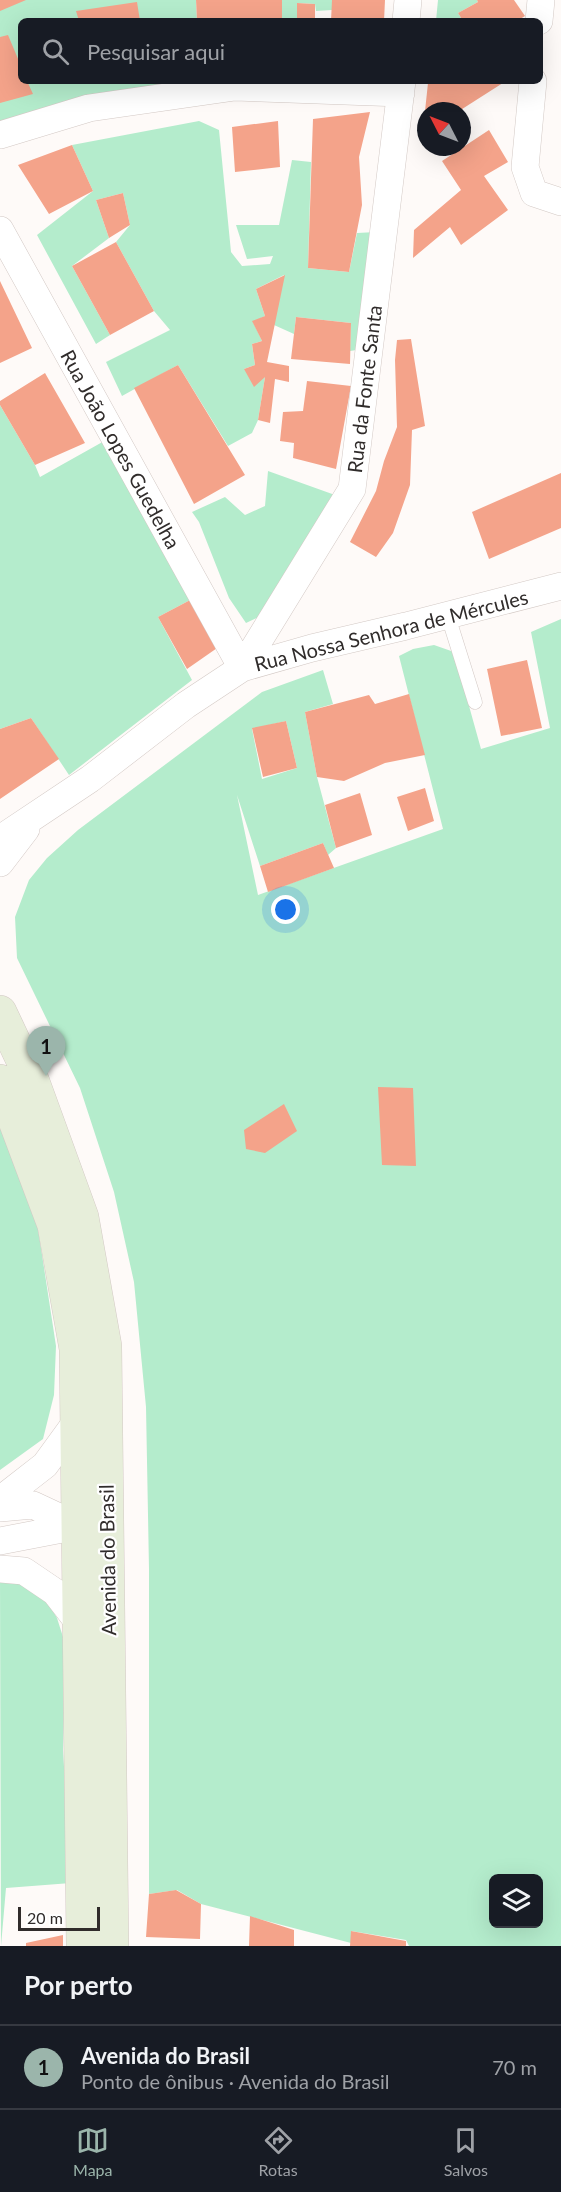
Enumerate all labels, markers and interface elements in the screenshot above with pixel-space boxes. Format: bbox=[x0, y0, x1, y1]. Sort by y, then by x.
search box bbox=[18, 18, 543, 84]
icon: search bbox=[39, 35, 72, 68]
text: Pesquisar aqui bbox=[87, 38, 225, 65]
north arrow bbox=[417, 102, 471, 156]
street label: Rua da Fonte Santa bbox=[342, 304, 386, 474]
street label: Rua João Lopes Guedelha bbox=[56, 345, 186, 553]
street label: Rua Nossa Senhora de Mércules bbox=[252, 584, 530, 676]
your location bbox=[271, 895, 300, 924]
pin: 1 bbox=[26, 1026, 66, 1076]
street label: Avenida do Brasil bbox=[94, 1484, 120, 1636]
map controls bbox=[489, 1874, 543, 1928]
button: layers bbox=[489, 1874, 543, 1928]
scale bar bbox=[18, 1904, 100, 1932]
text: 20 m bbox=[27, 1908, 63, 1927]
text: Por perto bbox=[24, 1969, 133, 2001]
text: Avenida do Brasil bbox=[81, 2042, 250, 2069]
text: 1 bbox=[38, 2055, 49, 2079]
text: 70 m bbox=[492, 2055, 537, 2079]
text: Ponto de ônibus · Avenida do Brasil bbox=[81, 2069, 390, 2093]
tab: Mapa bbox=[73, 2124, 113, 2179]
tab: Rotas bbox=[259, 2124, 298, 2179]
tab: Salvos bbox=[444, 2124, 488, 2179]

